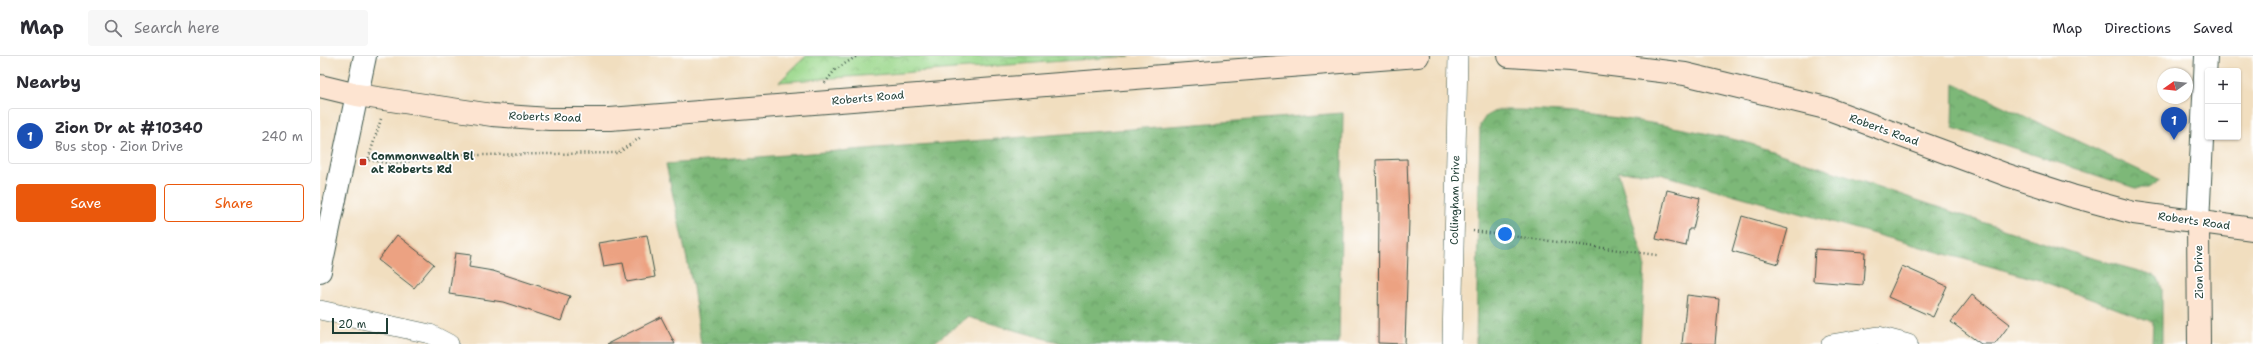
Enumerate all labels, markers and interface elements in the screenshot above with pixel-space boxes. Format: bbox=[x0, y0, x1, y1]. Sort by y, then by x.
search box bbox=[88, 10, 368, 46]
text: Map bbox=[20, 15, 64, 40]
icon: search bbox=[102, 17, 124, 39]
text: Search here bbox=[134, 18, 220, 38]
text: Map bbox=[2053, 19, 2083, 37]
text: Directions bbox=[2105, 19, 2171, 37]
text: Saved bbox=[2193, 19, 2233, 37]
north arrow bbox=[2157, 68, 2193, 104]
map controls bbox=[2205, 68, 2241, 140]
button: + bbox=[2205, 68, 2241, 104]
text: Nearby bbox=[16, 71, 81, 93]
street label: Roberts Road bbox=[831, 87, 905, 109]
button: − bbox=[2205, 104, 2241, 140]
pin: 1 bbox=[2161, 107, 2187, 140]
street label: Roberts Road bbox=[508, 108, 582, 126]
street label: Roberts Road bbox=[1847, 111, 1921, 150]
text: Zion Dr at #10340 bbox=[55, 118, 203, 138]
text: 1 bbox=[27, 128, 33, 145]
text: 240 m bbox=[261, 128, 303, 145]
text: Bus stop · Zion Drive bbox=[55, 138, 183, 155]
place label: Commonwealth Bl at Roberts Rd bbox=[371, 149, 474, 177]
street label: Collingham Drive bbox=[1447, 155, 1463, 245]
marker: Commonwealth Bl at Roberts Rd bbox=[358, 157, 368, 167]
button: Save bbox=[16, 184, 156, 222]
button: Share bbox=[164, 184, 304, 222]
street label: Roberts Road bbox=[2157, 209, 2231, 233]
your location bbox=[1495, 224, 1515, 244]
street label: Zion Drive bbox=[2191, 245, 2207, 299]
scale bar bbox=[332, 316, 388, 335]
text: 20 m bbox=[338, 317, 366, 332]

